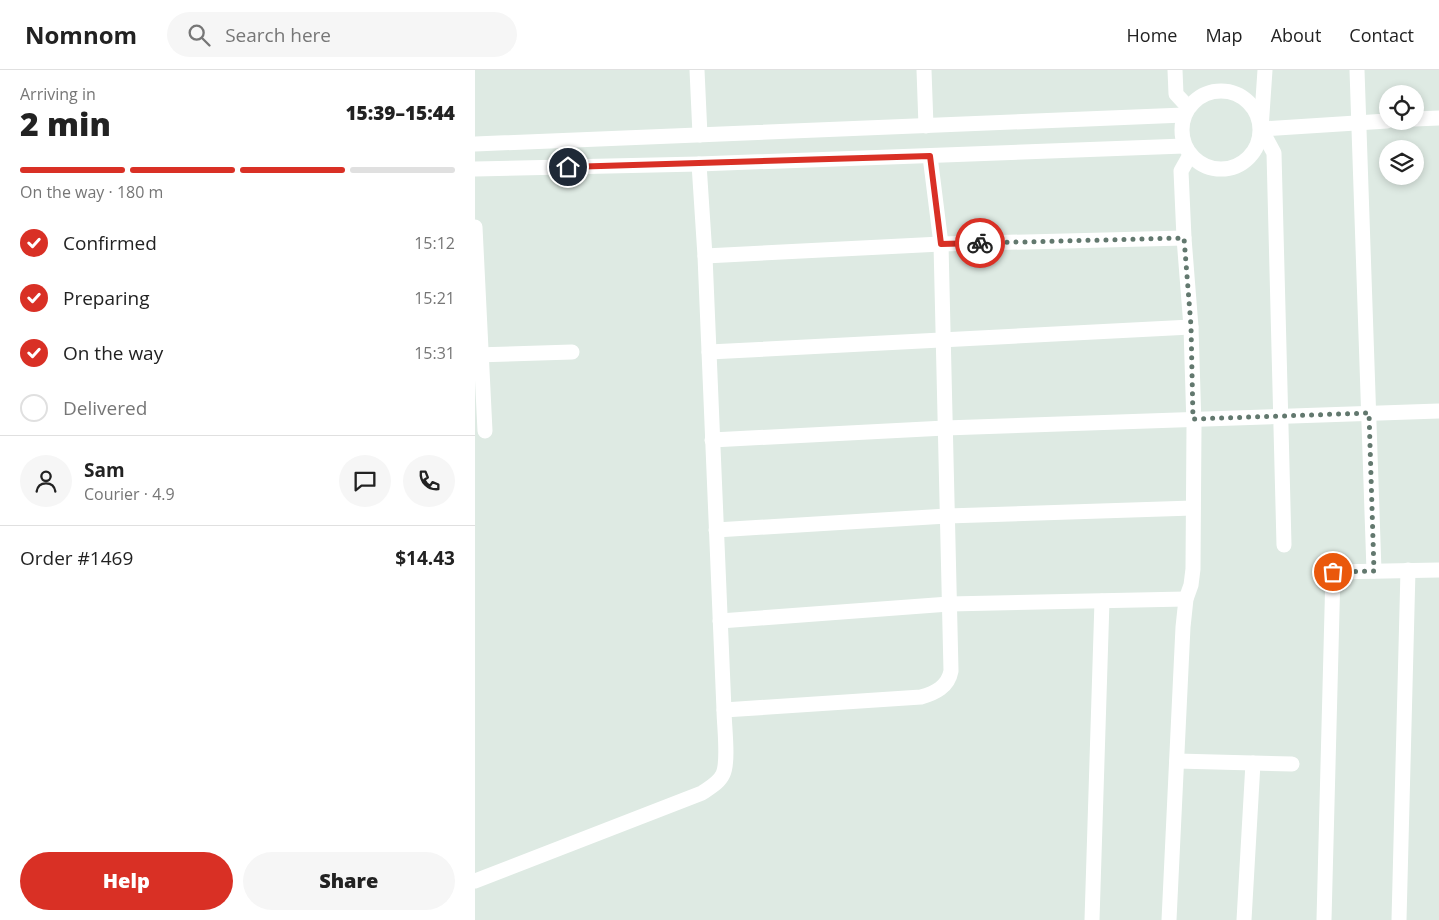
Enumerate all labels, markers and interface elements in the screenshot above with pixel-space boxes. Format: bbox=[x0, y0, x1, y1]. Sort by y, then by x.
search box bbox=[167, 12, 517, 57]
text: Nomnom bbox=[25, 18, 137, 51]
icon: search bbox=[185, 21, 213, 49]
text: Search here bbox=[225, 22, 331, 48]
text: Home bbox=[1127, 23, 1177, 47]
text: Map bbox=[1205, 23, 1243, 47]
text: About bbox=[1271, 23, 1321, 47]
text: Contact bbox=[1349, 23, 1414, 47]
text: Arriving in bbox=[20, 83, 96, 105]
map controls bbox=[1379, 85, 1424, 185]
button: locate bbox=[1379, 85, 1424, 130]
text: 15:39–15:44 bbox=[345, 100, 455, 126]
text: 2 min bbox=[20, 102, 111, 145]
button: layers bbox=[1379, 140, 1424, 185]
pin bbox=[547, 146, 589, 188]
icon: home bbox=[554, 153, 582, 181]
text: On the way · 180 m bbox=[20, 181, 163, 203]
courier bbox=[955, 218, 1005, 268]
icon: check bbox=[20, 229, 48, 257]
icon: bike bbox=[966, 229, 994, 257]
text: Confirmed bbox=[63, 230, 157, 256]
text: 15:12 bbox=[414, 232, 455, 254]
icon: check bbox=[20, 284, 48, 312]
text: Preparing bbox=[63, 285, 150, 311]
text: 15:21 bbox=[414, 287, 455, 309]
icon: check bbox=[20, 339, 48, 367]
text: On the way bbox=[63, 340, 163, 366]
text: 15:31 bbox=[414, 342, 455, 364]
text: Delivered bbox=[63, 395, 147, 421]
button: person bbox=[20, 455, 72, 507]
button: chat bbox=[339, 455, 391, 507]
button: phone bbox=[403, 455, 455, 507]
text: Sam bbox=[84, 457, 125, 483]
text: Courier · 4.9 bbox=[84, 483, 175, 505]
text: Order #1469 bbox=[20, 545, 133, 571]
text: $14.43 bbox=[395, 545, 455, 571]
pin bbox=[1312, 551, 1354, 593]
icon: bag bbox=[1319, 558, 1347, 586]
button: Help bbox=[20, 852, 233, 910]
button: Share bbox=[243, 852, 455, 910]

